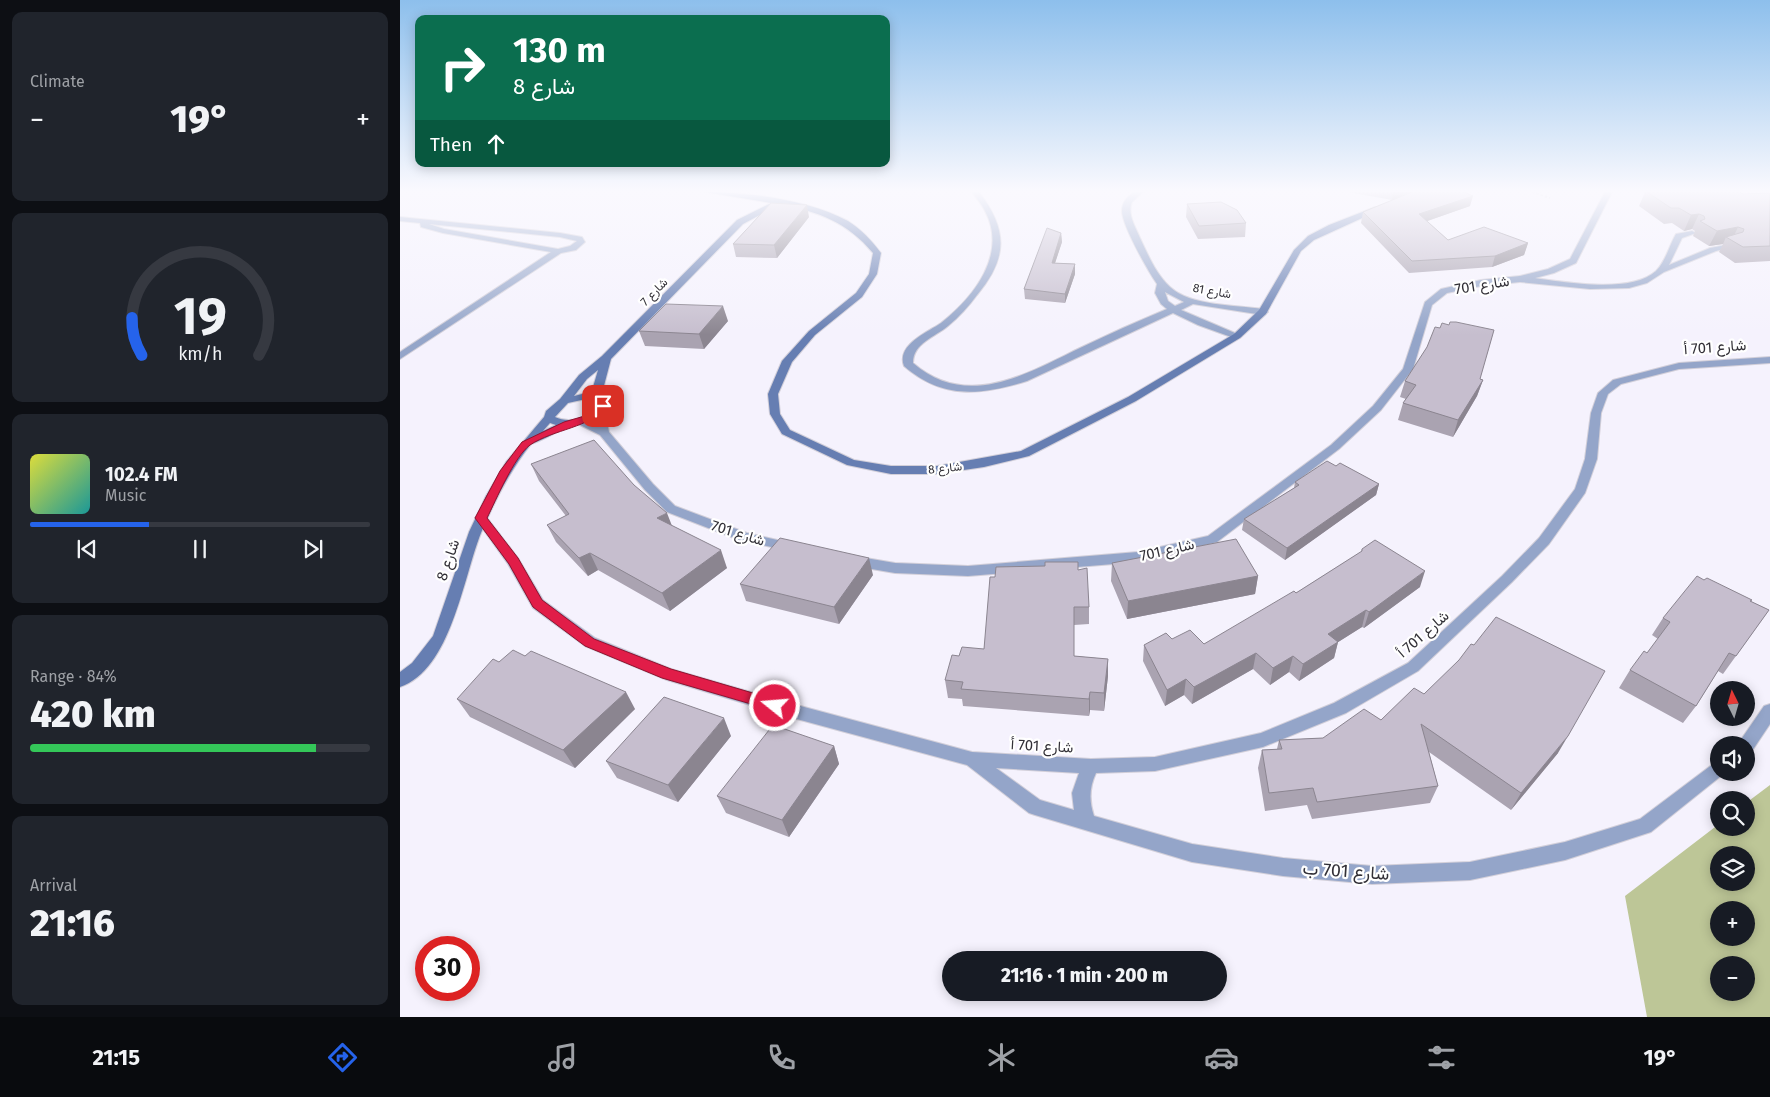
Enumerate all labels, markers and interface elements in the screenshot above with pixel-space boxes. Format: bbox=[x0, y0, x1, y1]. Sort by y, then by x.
text: 130 m bbox=[513, 29, 606, 71]
icon: right bbox=[430, 35, 495, 100]
text: Climate bbox=[30, 72, 85, 91]
text: شارع 8 bbox=[513, 73, 575, 100]
text: 19° bbox=[170, 96, 230, 142]
text: − bbox=[30, 103, 44, 136]
text: + bbox=[356, 103, 370, 136]
icon: ahead bbox=[482, 130, 510, 158]
text: Then bbox=[430, 133, 472, 156]
street label: شارع 701 bbox=[1453, 272, 1511, 300]
street label: شارع 7 bbox=[638, 275, 672, 310]
street label: شارع 81 bbox=[1191, 281, 1232, 303]
text: 19 bbox=[173, 285, 227, 348]
street label: شارع 701 أ bbox=[1683, 336, 1747, 360]
text: km/h bbox=[178, 343, 222, 365]
pin bbox=[582, 385, 624, 427]
icon: arrive bbox=[589, 392, 617, 420]
street label: شارع 8 bbox=[927, 459, 963, 479]
text: 102.4 FM bbox=[105, 463, 178, 486]
text: Music bbox=[105, 486, 146, 505]
street label: شارع 701 bbox=[708, 516, 767, 552]
icon: previous bbox=[73, 535, 101, 563]
icon: pause bbox=[186, 535, 214, 563]
icon: next bbox=[299, 535, 327, 563]
street label: شارع 701 bbox=[1138, 535, 1196, 567]
street label: شارع 8 bbox=[433, 537, 465, 584]
street label: شارع 701 أ bbox=[1393, 607, 1454, 663]
text: Range · 84% bbox=[30, 667, 117, 686]
position arrow bbox=[748, 679, 800, 731]
north arrow bbox=[1710, 681, 1755, 726]
map controls bbox=[1710, 681, 1755, 1001]
text: 420 km bbox=[30, 691, 156, 737]
street label: شارع 701 أ bbox=[1010, 735, 1074, 759]
button: sound bbox=[1710, 736, 1755, 781]
button: search bbox=[1710, 791, 1755, 836]
button: layers bbox=[1710, 846, 1755, 891]
street label: شارع 701 ب bbox=[1302, 857, 1390, 886]
text: Arrival bbox=[30, 876, 77, 895]
text: 21:16 bbox=[30, 900, 115, 946]
button: + bbox=[1710, 901, 1755, 946]
speed limit sign: 30 bbox=[415, 936, 480, 1001]
button: − bbox=[1710, 956, 1755, 1001]
text: 21:16 · 1 min · 200 m bbox=[1001, 964, 1168, 987]
icon: directions bbox=[325, 1040, 360, 1075]
icon: music bbox=[545, 1040, 580, 1075]
icon: phone bbox=[764, 1040, 799, 1075]
icon: climate bbox=[984, 1040, 1019, 1075]
icon: car bbox=[1204, 1040, 1239, 1075]
icon: filters bbox=[1424, 1040, 1459, 1075]
text: 21:15 bbox=[92, 1044, 140, 1071]
text: 19° bbox=[1644, 1044, 1678, 1071]

